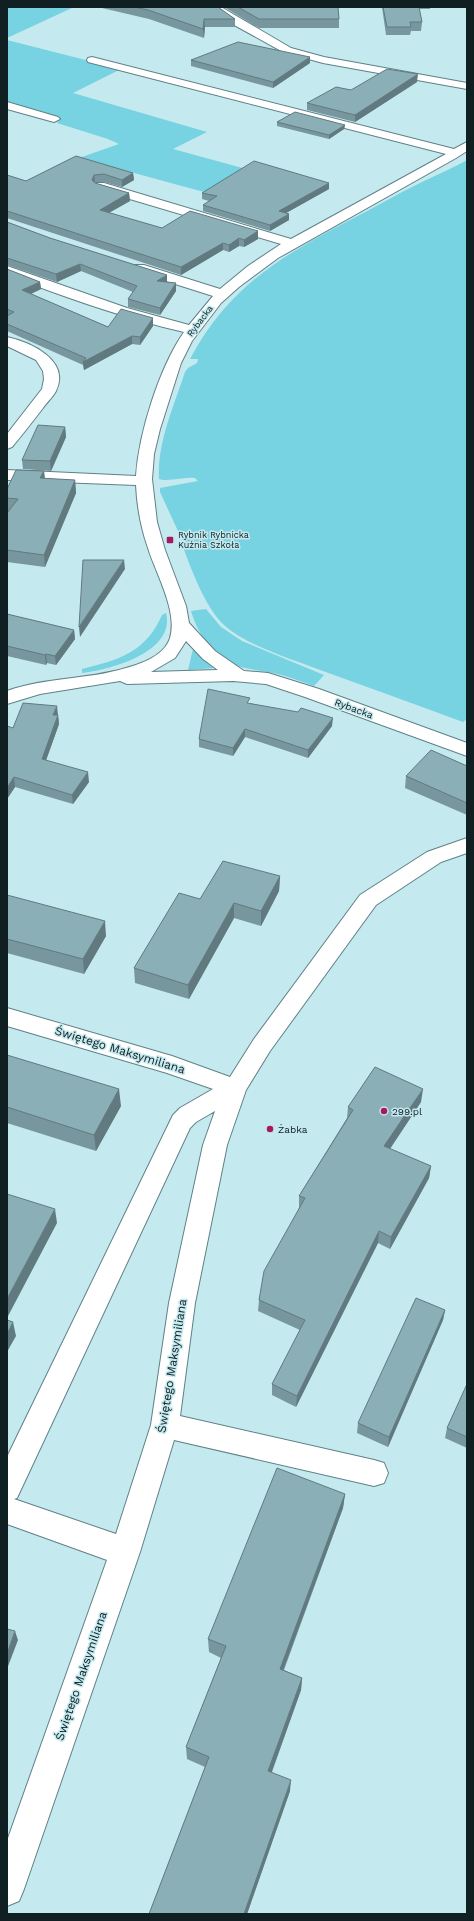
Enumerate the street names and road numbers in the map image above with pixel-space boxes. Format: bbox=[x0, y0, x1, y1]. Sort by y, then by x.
street label: Rybacka bbox=[185, 304, 215, 338]
street label: Rybacka bbox=[333, 696, 375, 721]
street label: Świętego Maksymiliana bbox=[53, 1023, 187, 1077]
street label: Świętego Maksymiliana bbox=[154, 1298, 190, 1434]
street label: Świętego Maksymiliana bbox=[52, 1609, 110, 1742]

